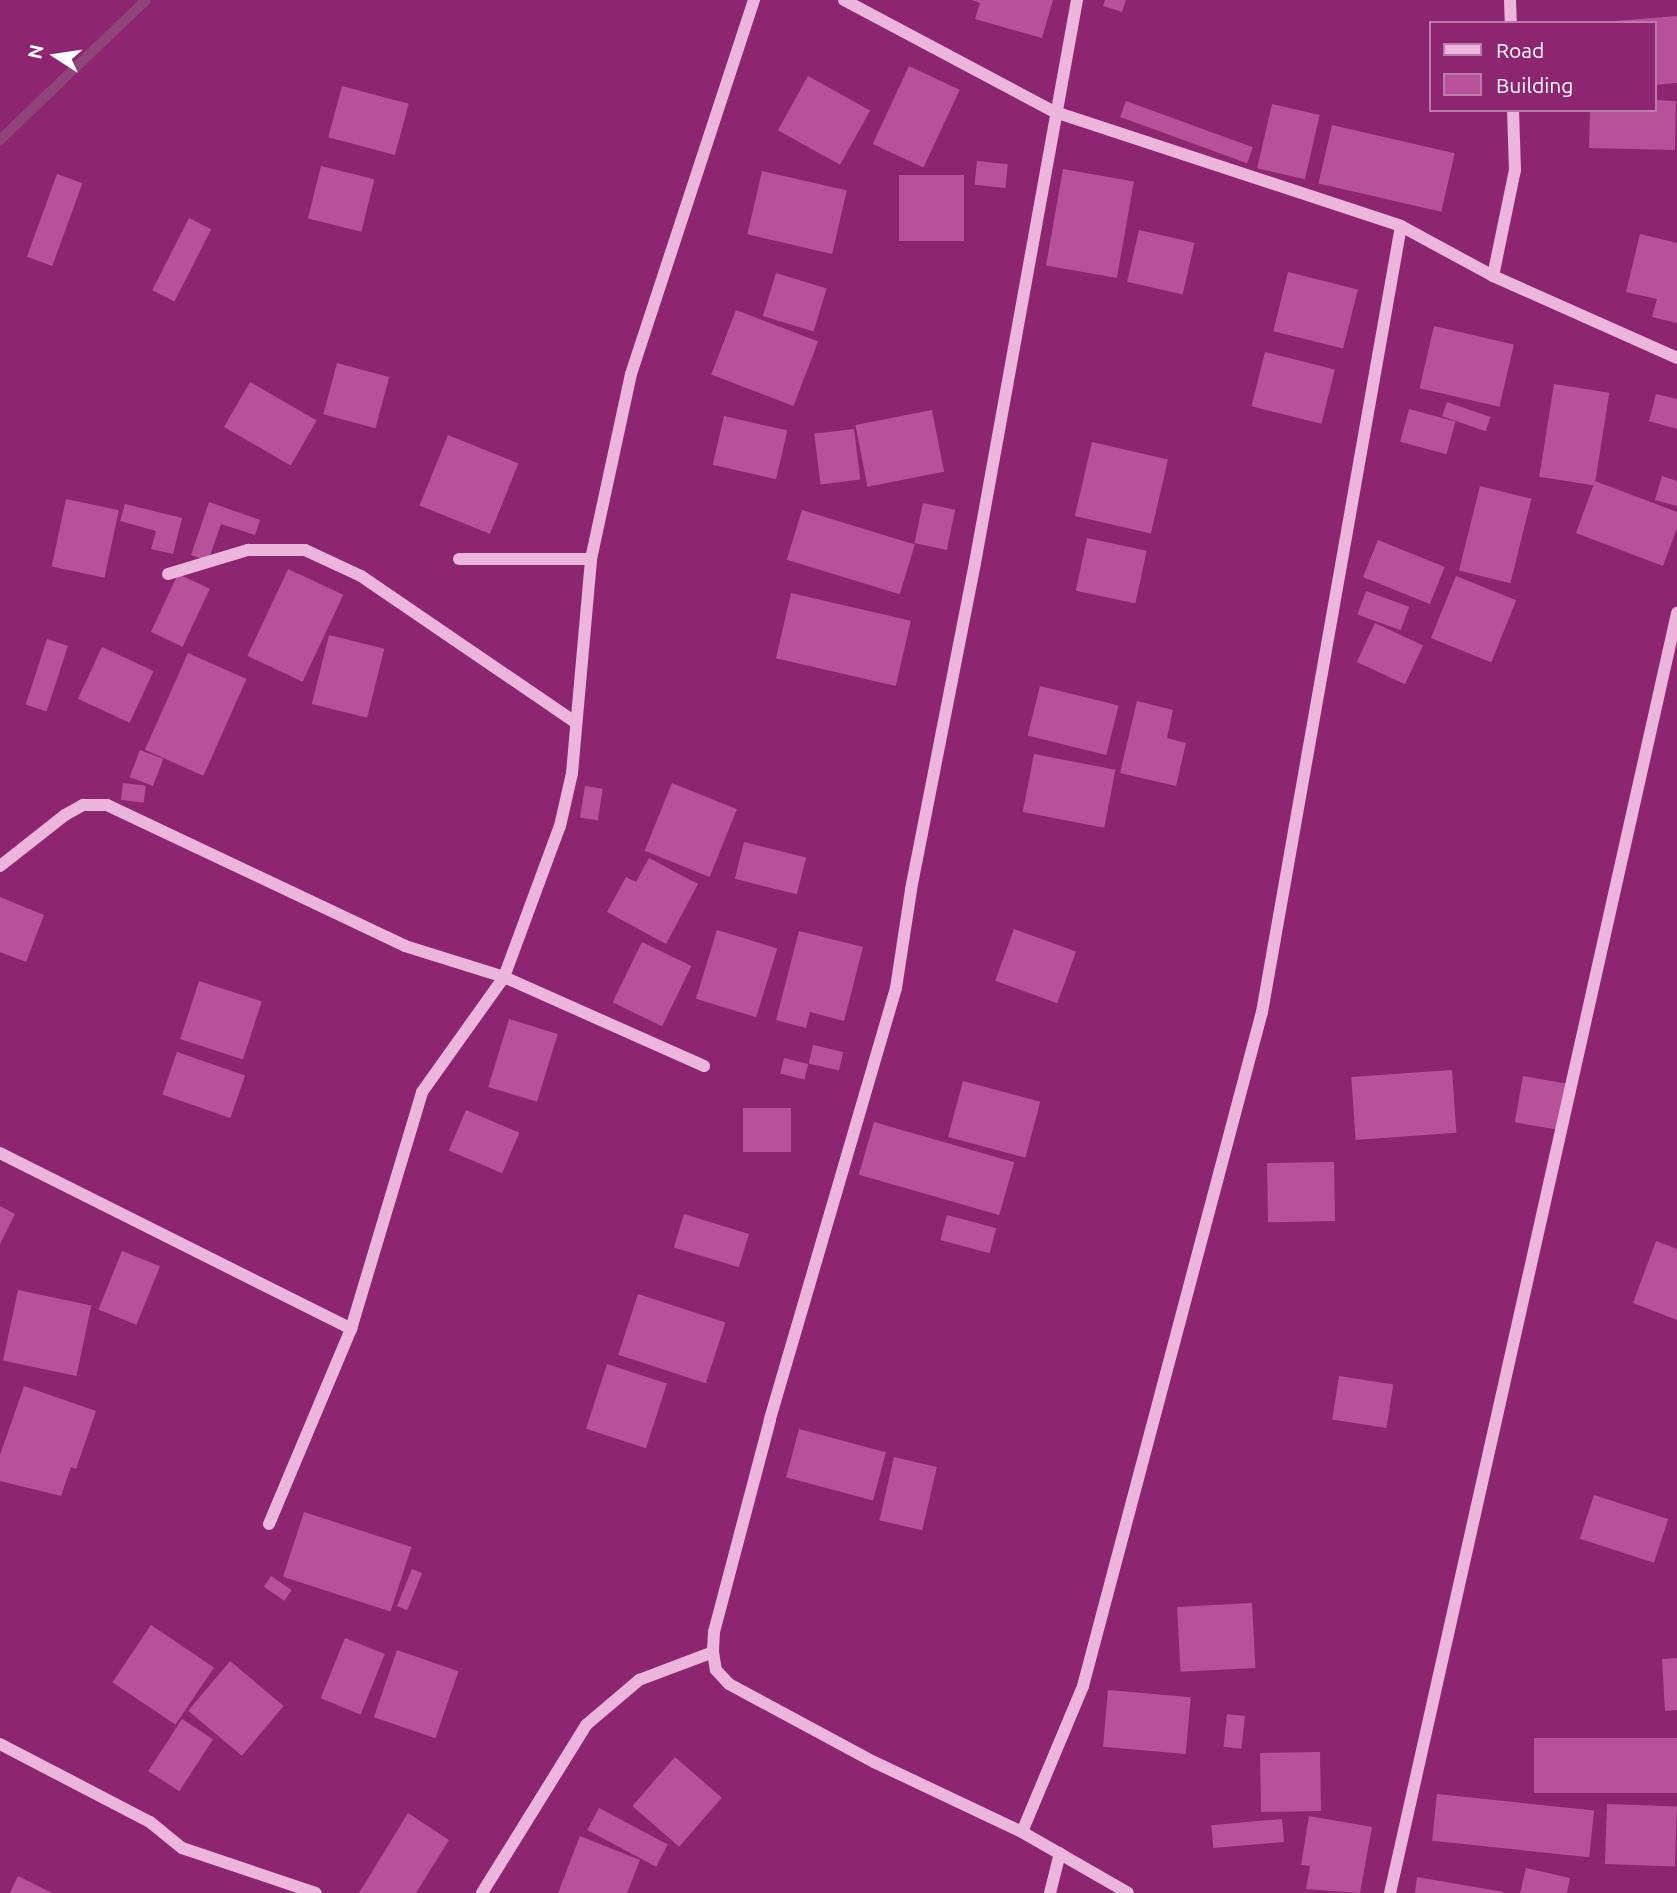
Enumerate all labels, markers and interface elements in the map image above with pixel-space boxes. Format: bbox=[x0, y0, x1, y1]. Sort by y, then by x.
north arrow bbox=[21, 21, 91, 91]
legend bbox=[1428, 21, 1656, 112]
text: Road bbox=[1496, 38, 1544, 62]
text: N bbox=[23, 42, 48, 61]
text: Building bbox=[1496, 73, 1573, 97]

